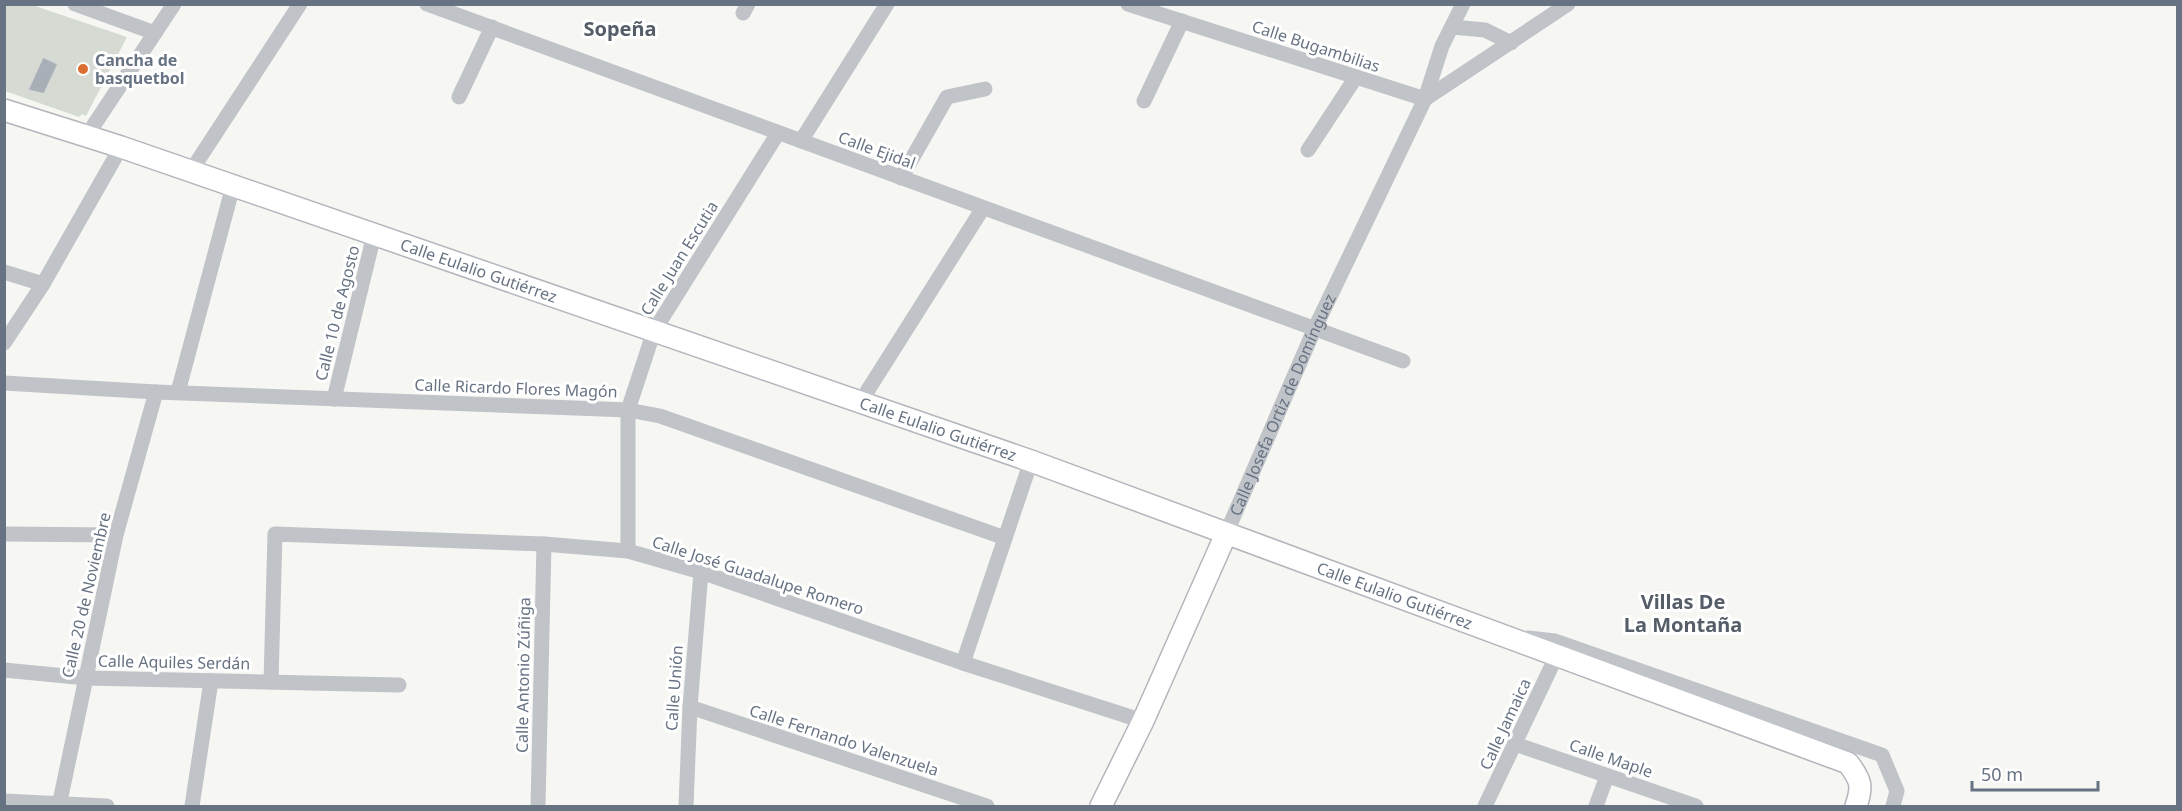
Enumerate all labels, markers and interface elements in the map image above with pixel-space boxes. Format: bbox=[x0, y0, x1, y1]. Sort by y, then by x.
district label: Sopeña bbox=[583, 15, 657, 42]
street label: Calle Bugambilias bbox=[1249, 15, 1383, 77]
place label: Cancha de basquetbol bbox=[95, 49, 185, 89]
marker: Cancha de basquetbol bbox=[76, 62, 90, 76]
street label: Calle Ejidal bbox=[835, 126, 919, 174]
street label: Calle Juan Escutia bbox=[635, 197, 723, 319]
street label: Calle Eulalio Gutiérrez bbox=[397, 233, 560, 308]
street label: Calle 10 de Agosto bbox=[310, 243, 364, 383]
street label: Calle Josefa Ortiz de Domínguez bbox=[1224, 290, 1341, 519]
street label: Calle Ricardo Flores Magón bbox=[414, 373, 618, 403]
street label: Calle Eulalio Gutiérrez bbox=[857, 392, 1019, 466]
street label: Calle 20 de Noviembre bbox=[56, 510, 116, 680]
street label: Calle José Guadalupe Romero bbox=[649, 530, 867, 620]
street label: Calle Eulalio Gutiérrez bbox=[1314, 557, 1476, 634]
district label: Villas De La Montaña bbox=[1624, 588, 1742, 638]
street label: Calle Antonio Zúñiga bbox=[511, 597, 535, 753]
street label: Calle Unión bbox=[660, 644, 688, 732]
street label: Calle Aquiles Serdán bbox=[98, 650, 250, 674]
street label: Calle Jamaica bbox=[1474, 675, 1536, 773]
street label: Calle Fernando Valenzuela bbox=[747, 699, 941, 781]
street label: Calle Maple bbox=[1566, 733, 1656, 783]
scale bar bbox=[1972, 754, 2098, 792]
text: 50 m bbox=[1981, 762, 2023, 786]

